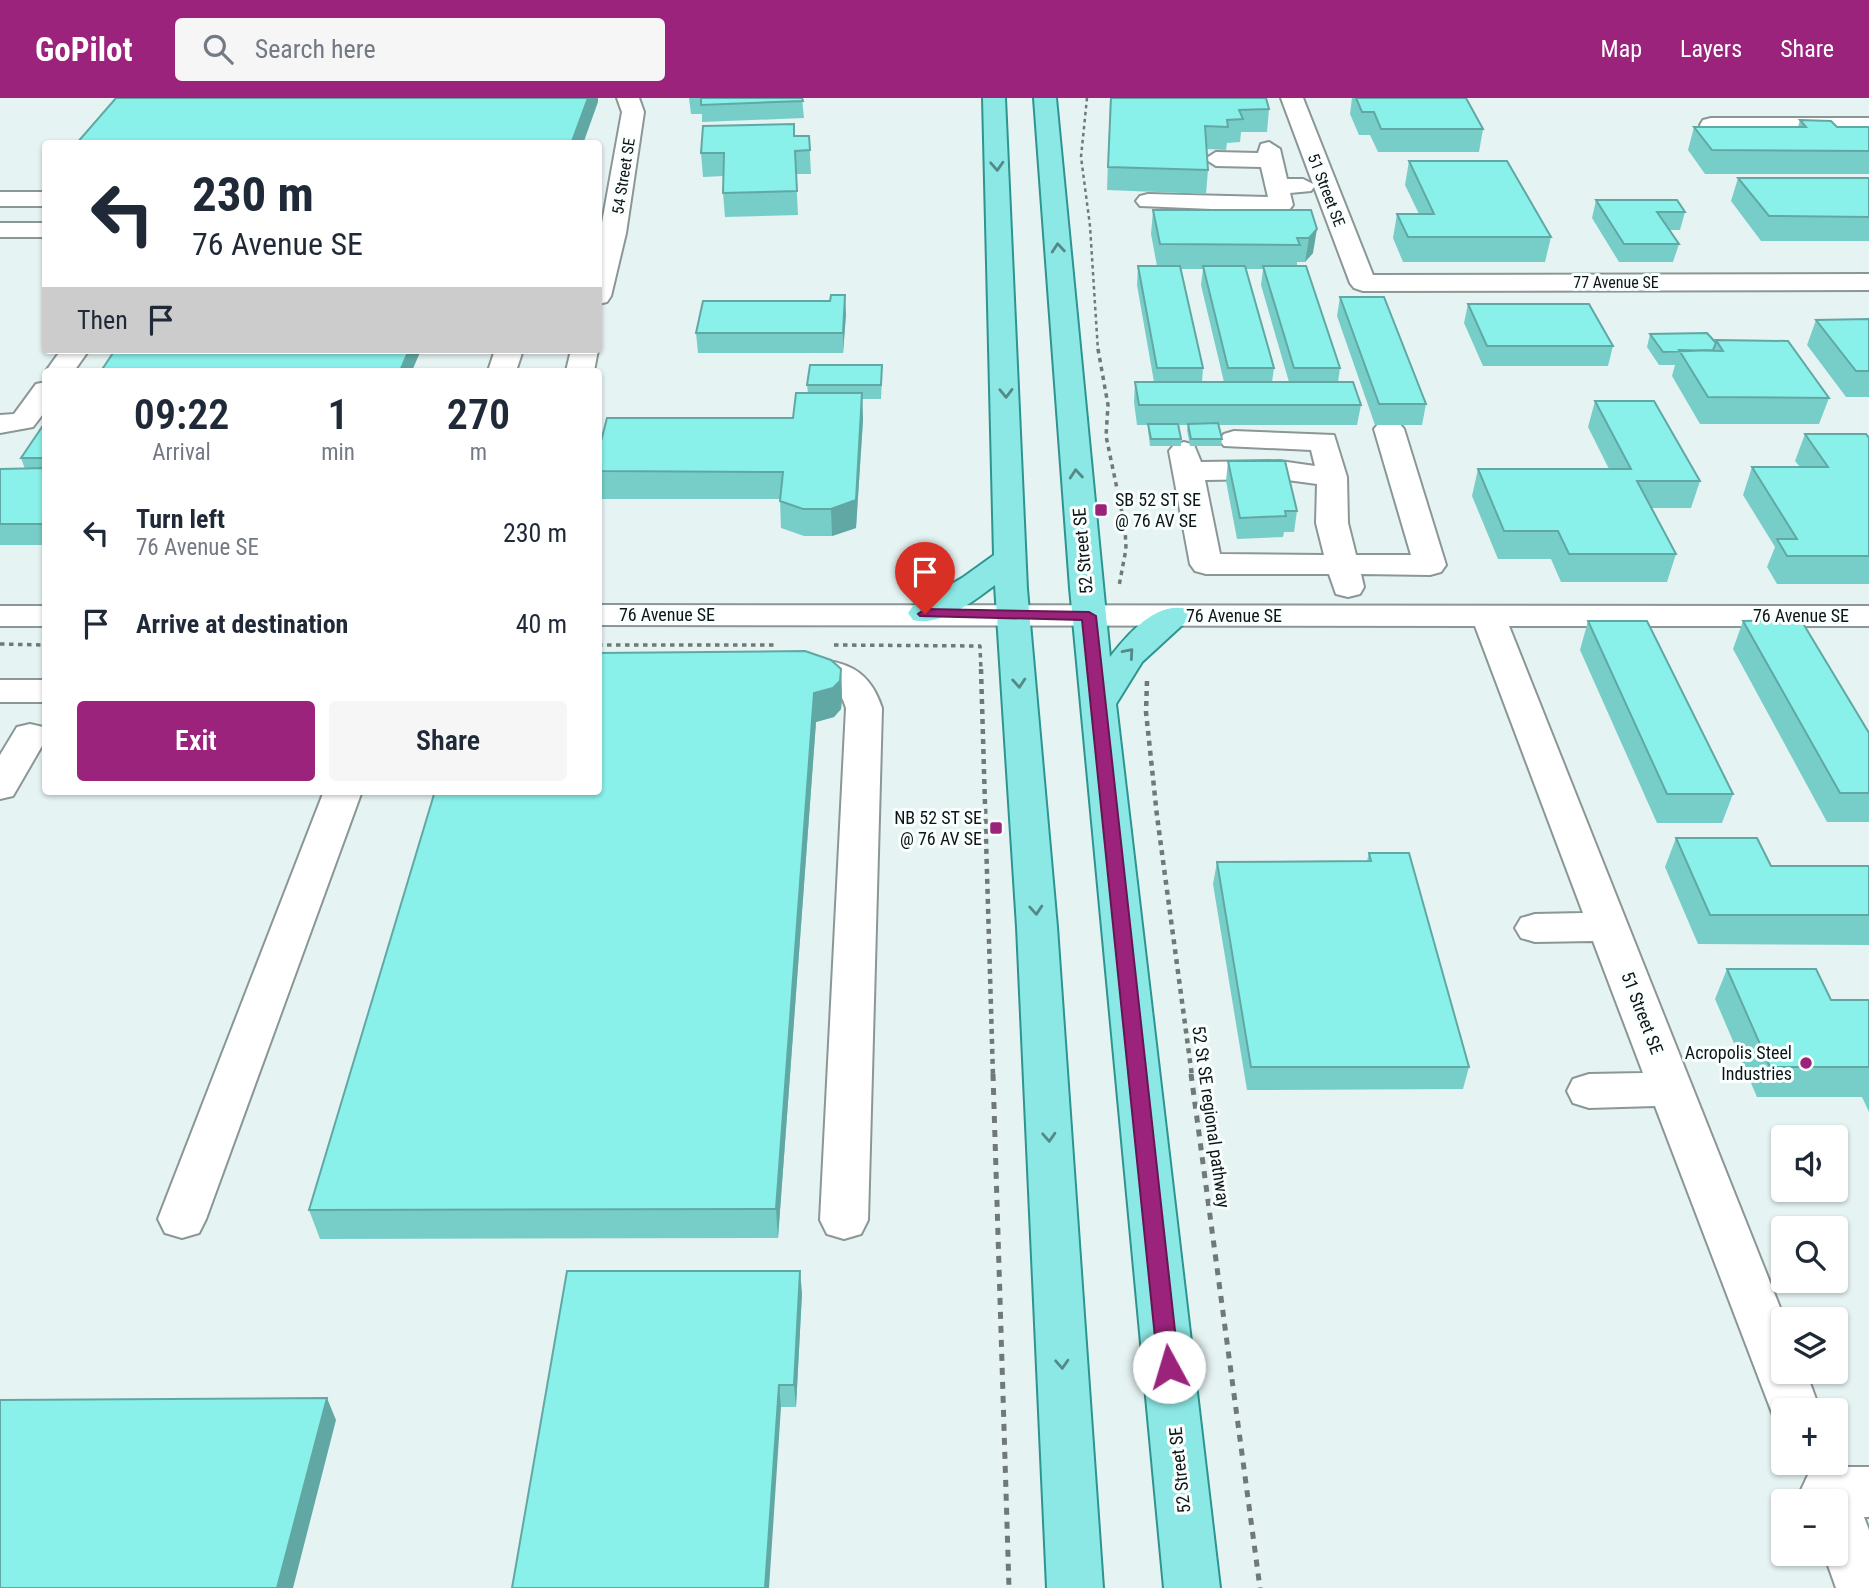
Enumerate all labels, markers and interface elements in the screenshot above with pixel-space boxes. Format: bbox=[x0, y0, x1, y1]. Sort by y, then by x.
search box bbox=[175, 18, 665, 81]
text: GoPilot bbox=[35, 30, 133, 69]
icon: search bbox=[199, 30, 237, 68]
text: Search here bbox=[255, 34, 376, 64]
text: Map bbox=[1601, 35, 1642, 63]
text: Layers bbox=[1680, 35, 1742, 63]
text: Share bbox=[1780, 35, 1834, 63]
street label: 54 Street SE bbox=[608, 137, 639, 216]
street label: 51 Street SE bbox=[1304, 151, 1349, 230]
one-way arrow bbox=[990, 161, 1005, 172]
text: 230 m bbox=[192, 166, 314, 223]
icon: left bbox=[77, 168, 168, 259]
text: 76 Avenue SE bbox=[192, 225, 363, 263]
one-way arrow bbox=[1051, 242, 1066, 253]
street label: 77 Avenue SE bbox=[1573, 273, 1659, 292]
icon: arrive bbox=[142, 301, 180, 339]
text: Then bbox=[77, 305, 128, 335]
one-way arrow bbox=[999, 388, 1014, 399]
text: 09:22 bbox=[134, 390, 229, 439]
text: 1 bbox=[328, 390, 349, 439]
text: 270 bbox=[447, 390, 510, 439]
text: Arrival bbox=[152, 439, 211, 466]
text: min bbox=[321, 439, 355, 466]
text: m bbox=[470, 439, 487, 466]
one-way arrow bbox=[1069, 469, 1084, 480]
place label: SB 52 ST SE @ 76 AV SE bbox=[1115, 489, 1201, 531]
marker: SB 52 ST SE @ 76 AV SE bbox=[1093, 502, 1109, 518]
text: Turn left bbox=[136, 504, 225, 534]
street label: 52 Street SE bbox=[1068, 507, 1097, 595]
icon: left bbox=[77, 514, 115, 552]
text: 230 m bbox=[503, 518, 567, 548]
text: 76 Avenue SE bbox=[136, 534, 259, 561]
pin bbox=[895, 542, 955, 614]
icon: arrive bbox=[906, 553, 944, 591]
street label: 76 Avenue SE bbox=[619, 604, 715, 625]
icon: arrive bbox=[77, 605, 115, 643]
street label: 76 Avenue SE bbox=[1186, 605, 1282, 626]
street label: 76 Avenue SE bbox=[1753, 605, 1849, 626]
text: Arrive at destination bbox=[136, 609, 348, 639]
text: 40 m bbox=[516, 609, 567, 639]
one-way arrow bbox=[1121, 649, 1133, 662]
one-way arrow bbox=[1011, 678, 1026, 689]
button: Exit bbox=[77, 701, 315, 781]
button: Share bbox=[329, 701, 567, 781]
place label: NB 52 ST SE @ 76 AV SE bbox=[894, 807, 982, 849]
marker: NB 52 ST SE @ 76 AV SE bbox=[988, 820, 1004, 836]
one-way arrow bbox=[1028, 905, 1043, 916]
street label: 51 Street SE bbox=[1617, 969, 1668, 1057]
street label: 52 St SE regional pathway bbox=[1188, 1025, 1235, 1210]
place label: Acropolis Steel Industries bbox=[1685, 1042, 1792, 1084]
marker: Acropolis Steel Industries bbox=[1798, 1055, 1814, 1071]
map controls bbox=[1771, 1125, 1848, 1566]
button: sound bbox=[1771, 1125, 1848, 1202]
one-way arrow bbox=[1042, 1132, 1057, 1143]
button: search bbox=[1771, 1216, 1848, 1293]
button: layers bbox=[1771, 1307, 1848, 1384]
position arrow bbox=[1132, 1330, 1206, 1404]
one-way arrow bbox=[1055, 1359, 1070, 1370]
button: + bbox=[1771, 1398, 1848, 1475]
street label: 52 Street SE bbox=[1165, 1426, 1194, 1514]
button: − bbox=[1771, 1489, 1848, 1566]

